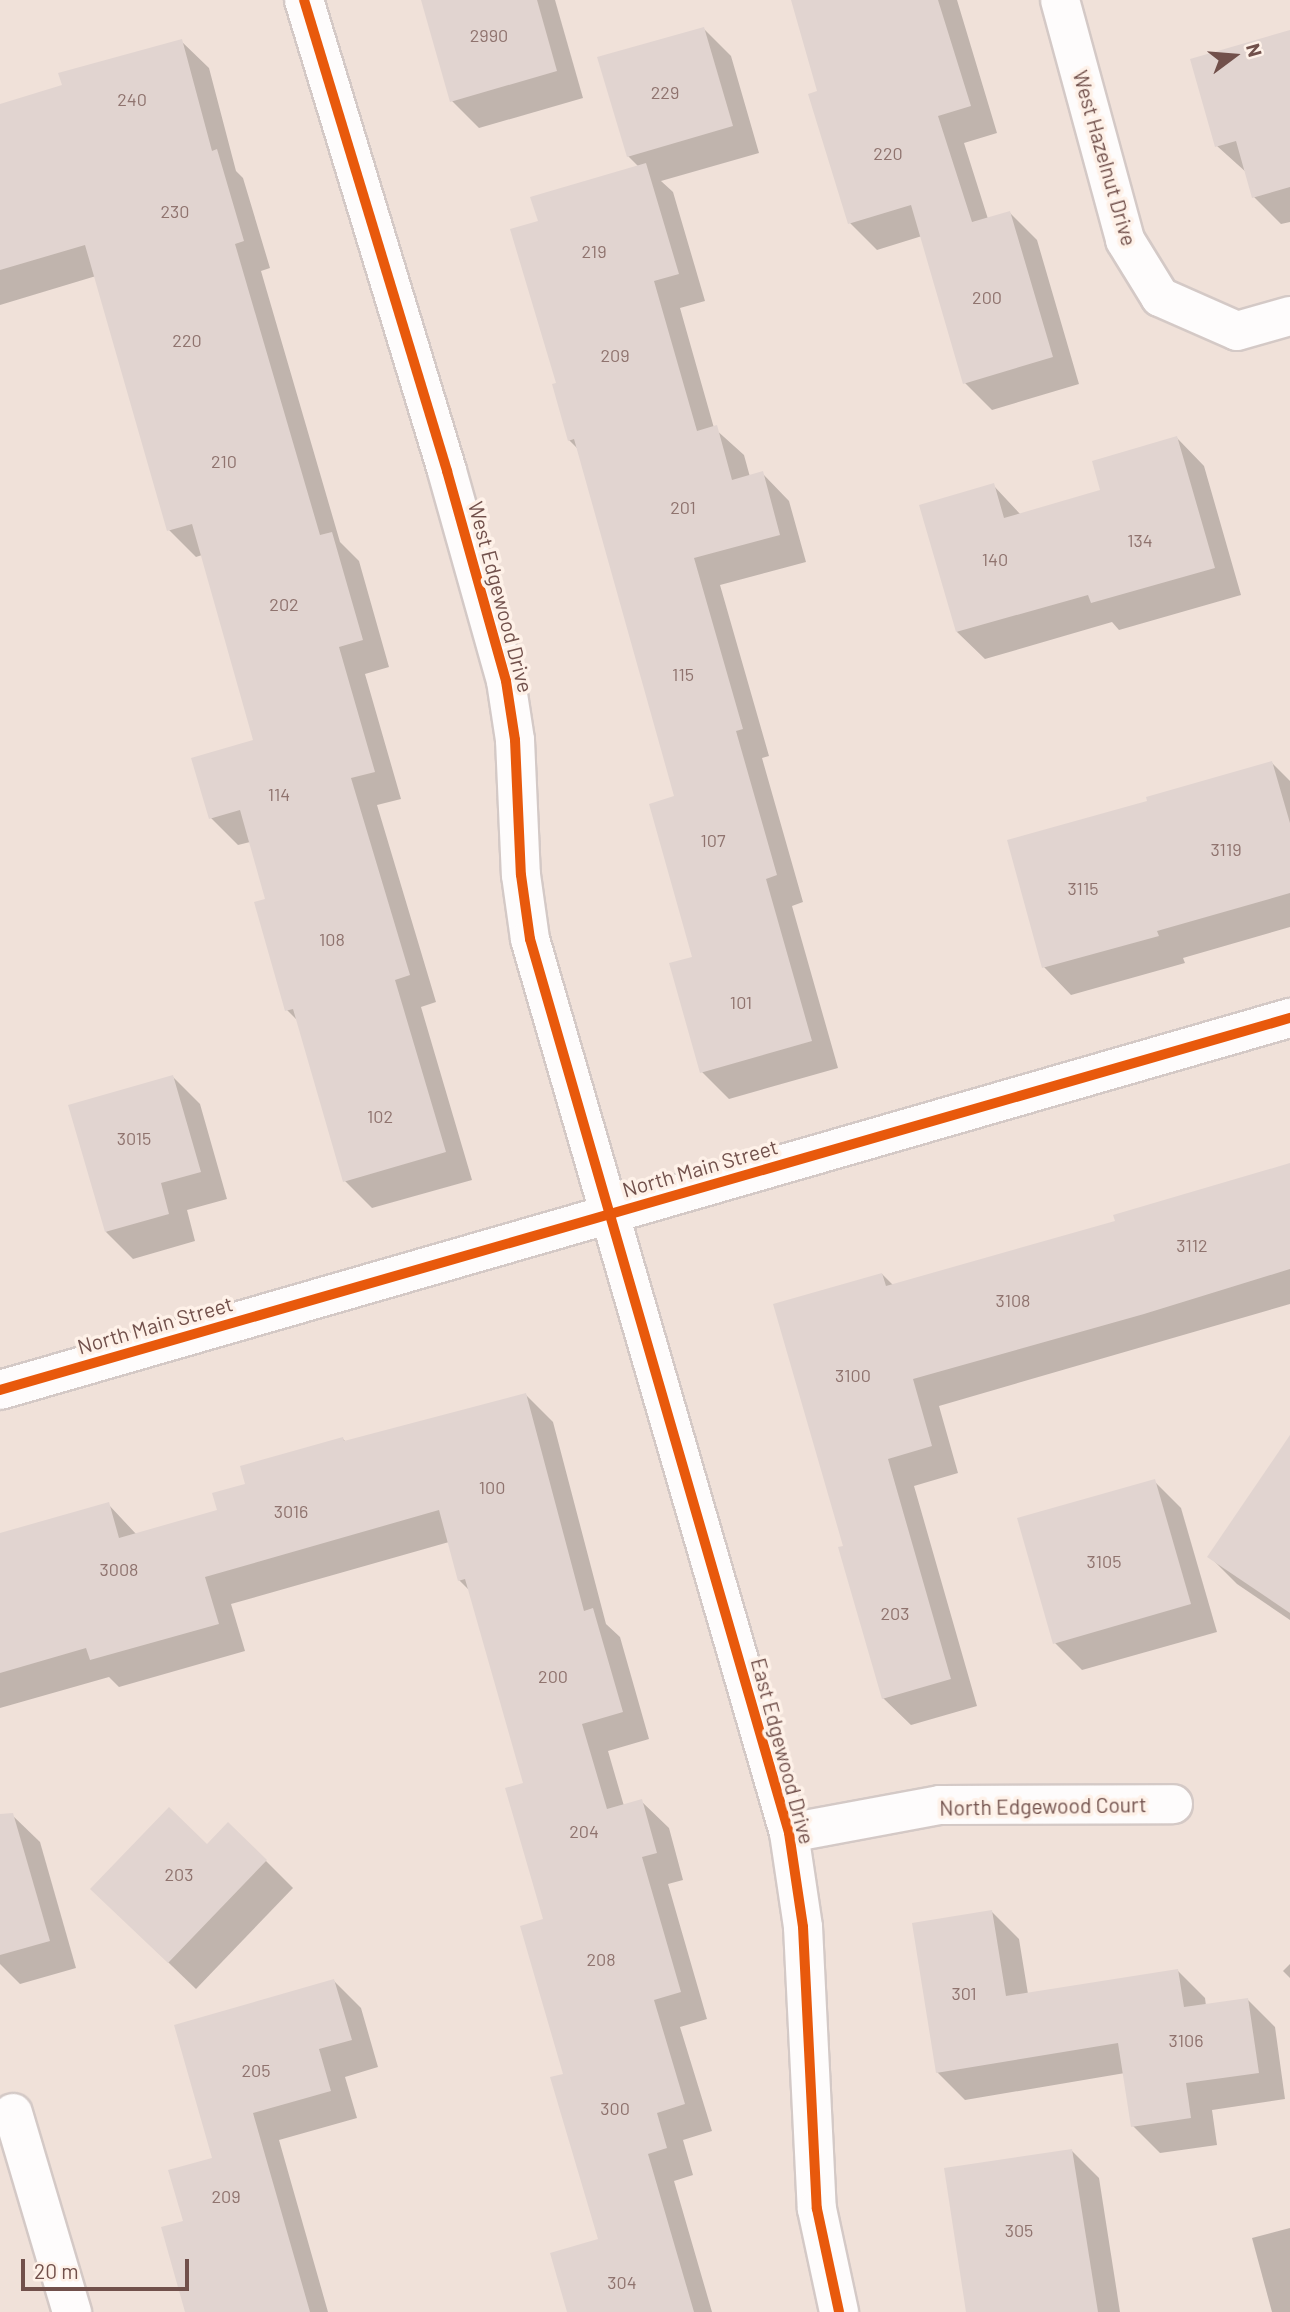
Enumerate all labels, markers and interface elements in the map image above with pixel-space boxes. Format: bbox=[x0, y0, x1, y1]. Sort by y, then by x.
north arrow bbox=[1199, 21, 1269, 91]
house number: 2990 bbox=[470, 24, 508, 46]
text: N bbox=[1242, 41, 1267, 59]
street label: West Hazelnut Drive bbox=[1068, 67, 1142, 249]
house number: 229 bbox=[651, 81, 679, 103]
house number: 240 bbox=[117, 88, 147, 110]
house number: 220 bbox=[873, 142, 903, 164]
house number: 230 bbox=[161, 200, 189, 222]
house number: 219 bbox=[581, 240, 607, 262]
house number: 200 bbox=[972, 286, 1002, 308]
house number: 220 bbox=[172, 329, 202, 351]
house number: 209 bbox=[600, 344, 630, 366]
house number: 210 bbox=[211, 450, 237, 472]
house number: 201 bbox=[670, 496, 696, 518]
street label: West Edgewood Drive bbox=[463, 499, 539, 695]
house number: 134 bbox=[1127, 529, 1153, 551]
house number: 140 bbox=[982, 548, 1008, 570]
house number: 202 bbox=[269, 593, 299, 615]
house number: 115 bbox=[672, 663, 694, 685]
house number: 114 bbox=[268, 783, 290, 805]
house number: 107 bbox=[701, 829, 725, 851]
house number: 3119 bbox=[1210, 838, 1242, 860]
house number: 3115 bbox=[1067, 877, 1099, 899]
house number: 108 bbox=[319, 928, 345, 950]
house number: 101 bbox=[730, 991, 752, 1013]
house number: 102 bbox=[367, 1105, 393, 1127]
house number: 3015 bbox=[117, 1127, 151, 1149]
street label: North Main Street bbox=[619, 1134, 781, 1202]
house number: 3112 bbox=[1176, 1234, 1208, 1256]
house number: 3108 bbox=[996, 1289, 1030, 1311]
street label: North Main Street bbox=[74, 1291, 236, 1359]
house number: 3100 bbox=[835, 1364, 871, 1386]
house number: 100 bbox=[479, 1476, 505, 1498]
house number: 3016 bbox=[274, 1500, 308, 1522]
house number: 3105 bbox=[1087, 1550, 1121, 1572]
house number: 3008 bbox=[100, 1558, 138, 1580]
house number: 203 bbox=[880, 1602, 910, 1624]
street label: East Edgewood Drive bbox=[746, 1655, 820, 1847]
house number: 200 bbox=[538, 1665, 568, 1687]
street label: North Edgewood Court bbox=[939, 1792, 1147, 1820]
house number: 204 bbox=[569, 1820, 599, 1842]
house number: 203 bbox=[164, 1863, 194, 1885]
house number: 208 bbox=[586, 1948, 616, 1970]
house number: 301 bbox=[951, 1982, 977, 2004]
house number: 3106 bbox=[1169, 2029, 1203, 2051]
house number: 205 bbox=[241, 2059, 271, 2081]
house number: 300 bbox=[600, 2097, 630, 2119]
house number: 209 bbox=[211, 2185, 241, 2207]
house number: 305 bbox=[1005, 2219, 1033, 2241]
scale bar bbox=[24, 2246, 192, 2290]
text: 20 m bbox=[34, 2258, 79, 2283]
house number: 304 bbox=[607, 2271, 637, 2293]

